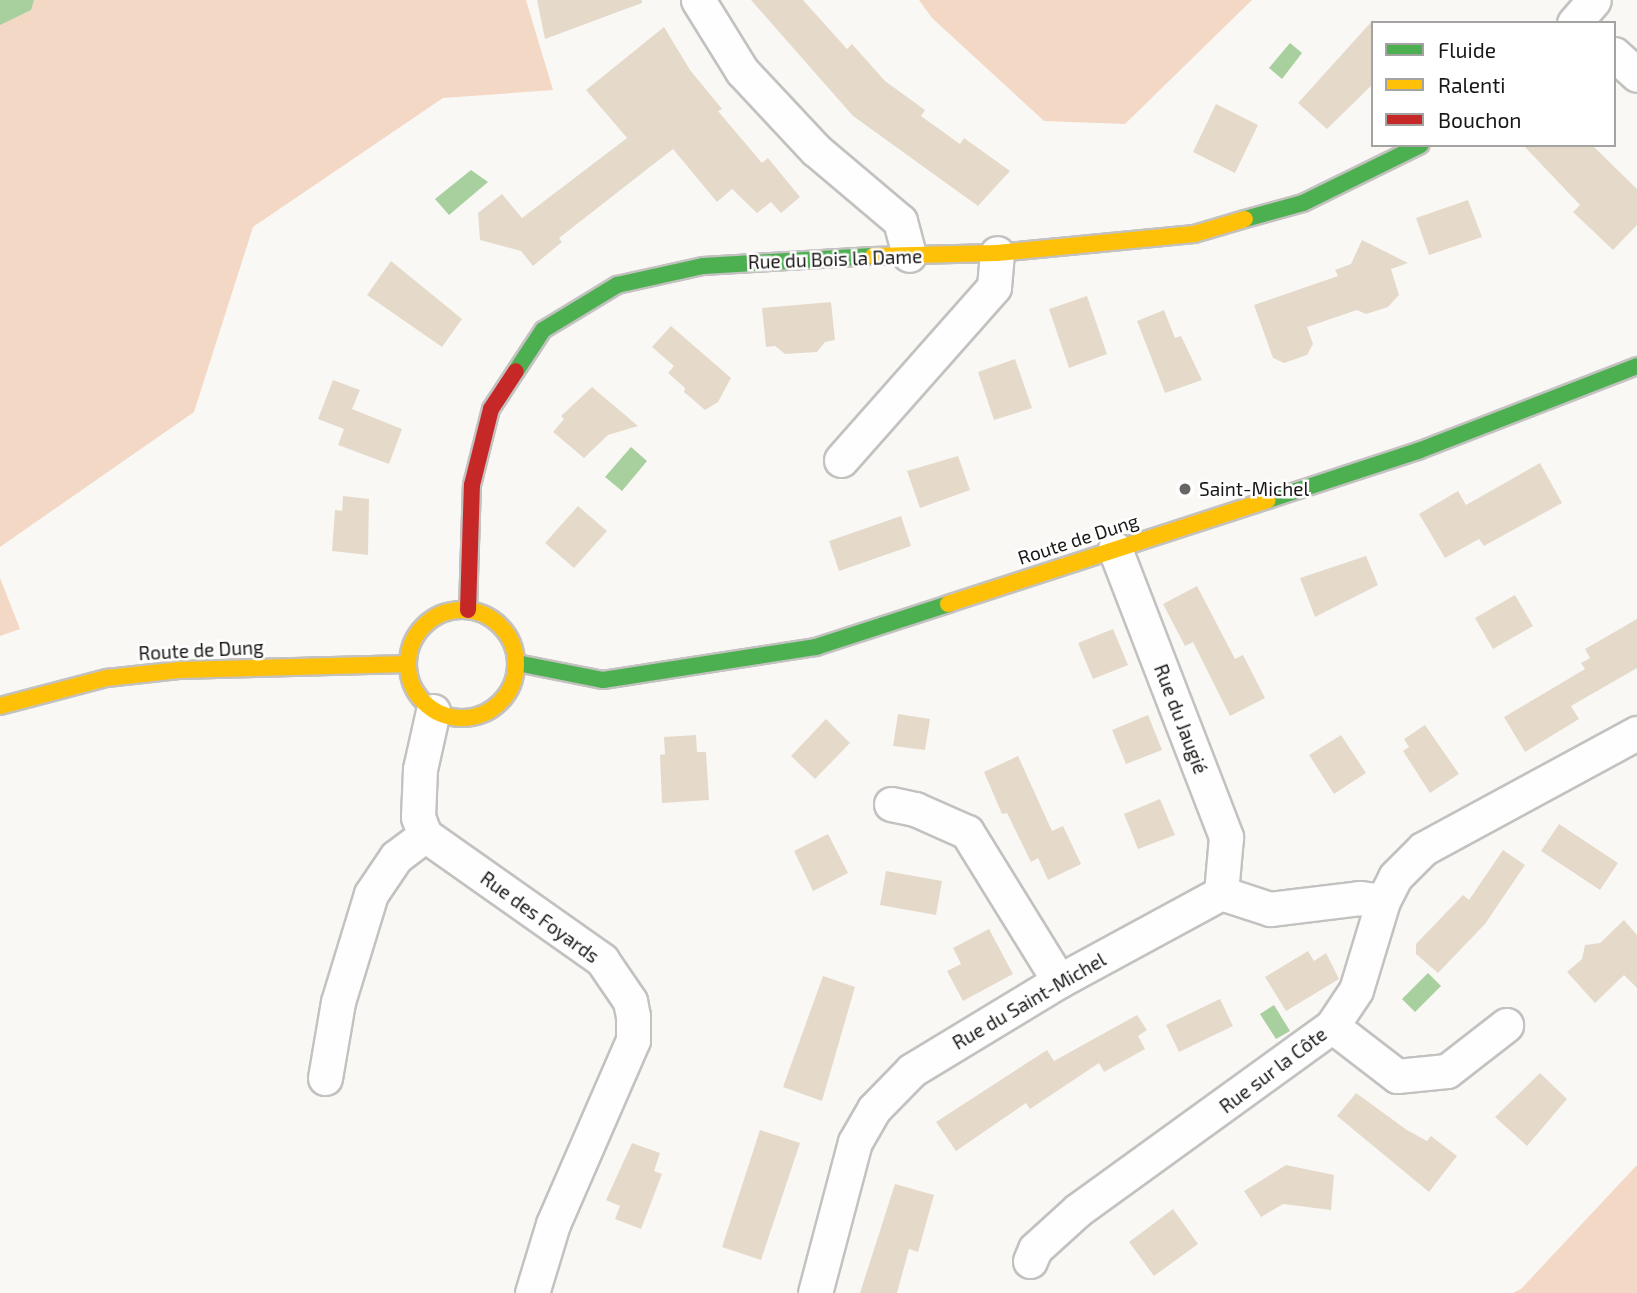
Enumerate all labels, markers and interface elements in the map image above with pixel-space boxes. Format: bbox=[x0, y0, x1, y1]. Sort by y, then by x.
legend bbox=[1371, 21, 1616, 147]
text: Fluide bbox=[1438, 37, 1496, 62]
text: Ralenti bbox=[1438, 72, 1505, 97]
text: Bouchon bbox=[1438, 107, 1522, 132]
street label: Rue du Bois la Dame bbox=[747, 245, 923, 273]
place label: Saint-Michel bbox=[1199, 478, 1309, 500]
marker: Saint-Michel bbox=[1177, 481, 1193, 497]
street label: Route de Dung bbox=[1015, 509, 1141, 569]
street label: Route de Dung bbox=[138, 635, 264, 665]
street label: Rue du Jaugié bbox=[1150, 661, 1212, 777]
street label: Rue des Foyards bbox=[476, 866, 604, 968]
street label: Rue du Saint-Michel bbox=[948, 948, 1110, 1054]
street label: Rue sur la Côte bbox=[1215, 1022, 1331, 1118]

